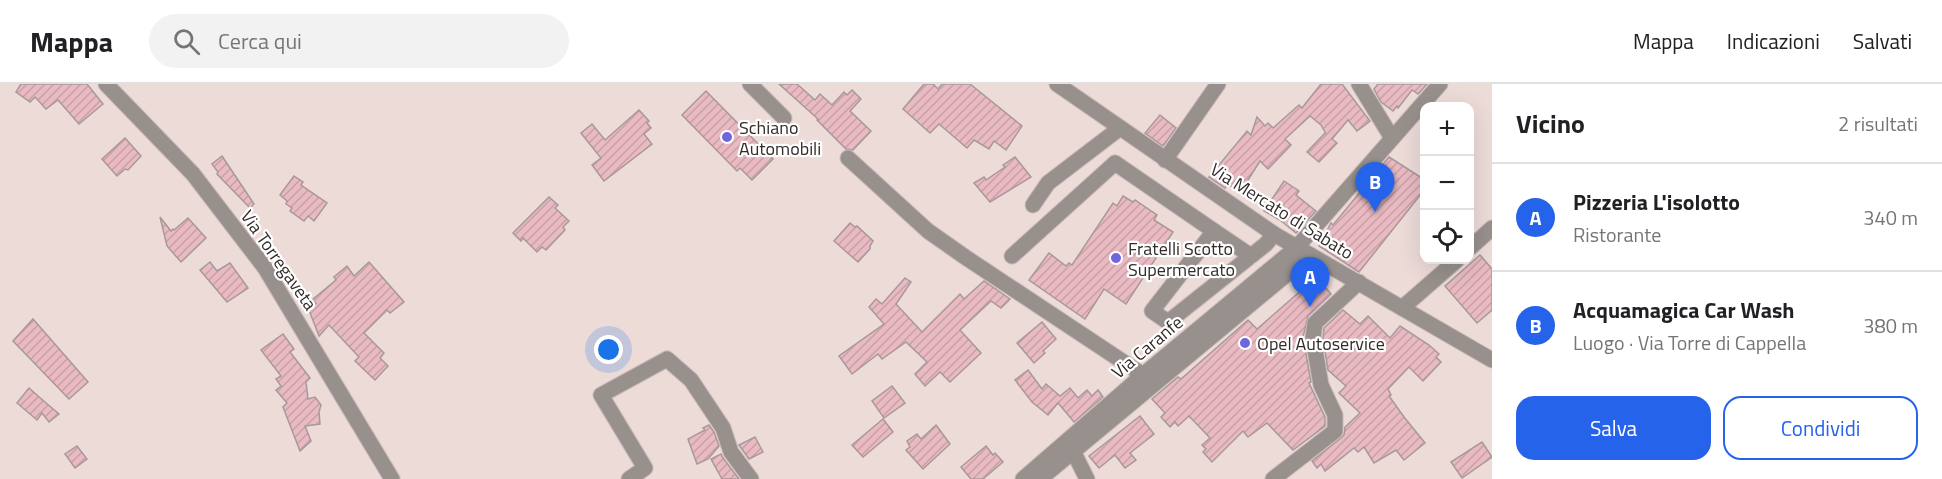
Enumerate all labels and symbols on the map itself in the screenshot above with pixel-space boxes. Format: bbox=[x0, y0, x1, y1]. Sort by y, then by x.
place label: Schiano Automobili bbox=[739, 114, 821, 162]
marker: Schiano Automobili bbox=[720, 130, 734, 144]
street label: Via Mercato di Sabato bbox=[1205, 156, 1359, 266]
pin: B bbox=[1356, 162, 1394, 212]
street label: Via Torregaveta bbox=[234, 204, 324, 316]
place label: Fratelli Scotto Supermercato bbox=[1128, 235, 1235, 283]
marker: Fratelli Scotto Supermercato bbox=[1109, 251, 1123, 265]
pin: A bbox=[1290, 258, 1330, 307]
street label: Via Caranfe bbox=[1105, 309, 1189, 385]
place label: Opel Autoservice bbox=[1257, 330, 1385, 357]
your location bbox=[594, 335, 623, 364]
marker: Opel Autoservice bbox=[1238, 336, 1252, 350]

